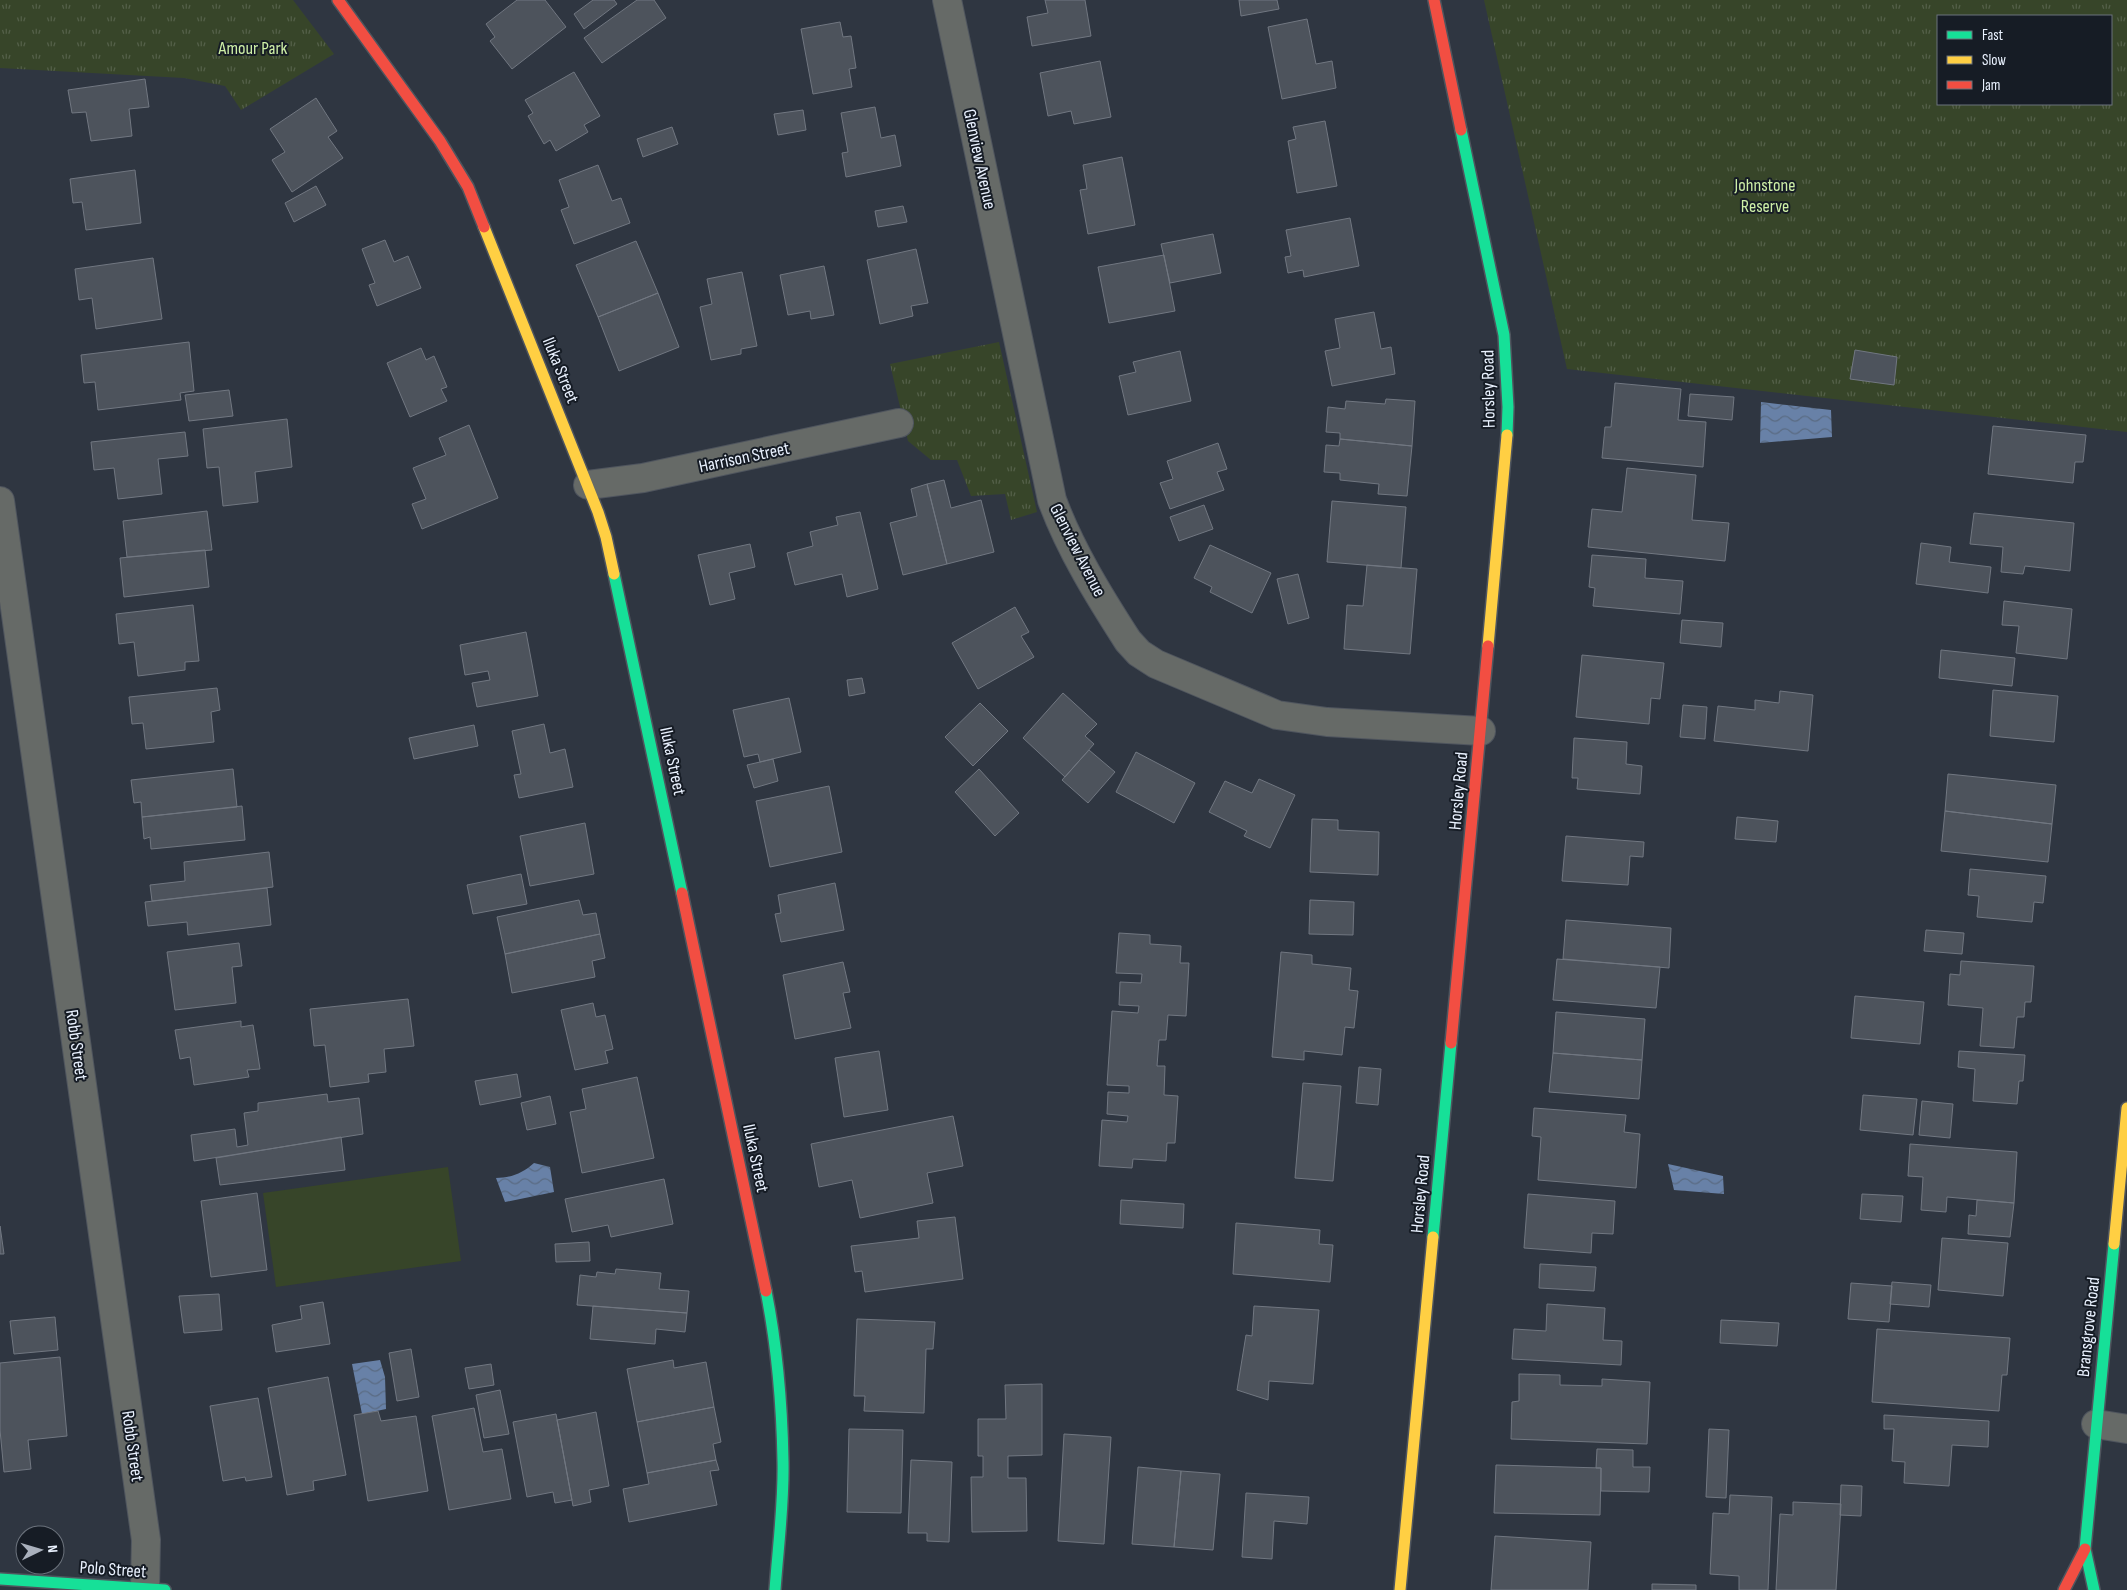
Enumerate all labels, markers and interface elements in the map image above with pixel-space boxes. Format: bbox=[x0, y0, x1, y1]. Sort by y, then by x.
legend bbox=[1937, 15, 2112, 105]
text: Fast bbox=[1982, 26, 2004, 45]
park label: Amour Park bbox=[218, 38, 288, 59]
text: Slow bbox=[1982, 51, 2006, 70]
text: Jam bbox=[1981, 76, 2000, 95]
street label: Glenview Avenue bbox=[959, 107, 1000, 211]
park label: Johnstone Reserve bbox=[1734, 175, 1795, 217]
street label: Iluka Street bbox=[538, 334, 583, 407]
street label: Horsley Road bbox=[1477, 350, 1500, 428]
street label: Harrison Street bbox=[697, 438, 792, 477]
street label: Glenview Avenue bbox=[1045, 500, 1110, 600]
street label: Iluka Street bbox=[655, 725, 690, 798]
street label: Horsley Road bbox=[1445, 751, 1472, 831]
street label: Robb Street bbox=[61, 1008, 92, 1082]
street label: Iluka Street bbox=[738, 1122, 773, 1195]
street label: Horsley Road bbox=[1407, 1154, 1434, 1234]
street label: Bransgrove Road bbox=[2073, 1276, 2104, 1378]
street label: Robb Street bbox=[117, 1409, 148, 1483]
north arrow bbox=[15, 1525, 65, 1575]
text: N bbox=[44, 1544, 61, 1553]
street label: Polo Street bbox=[79, 1557, 147, 1582]

